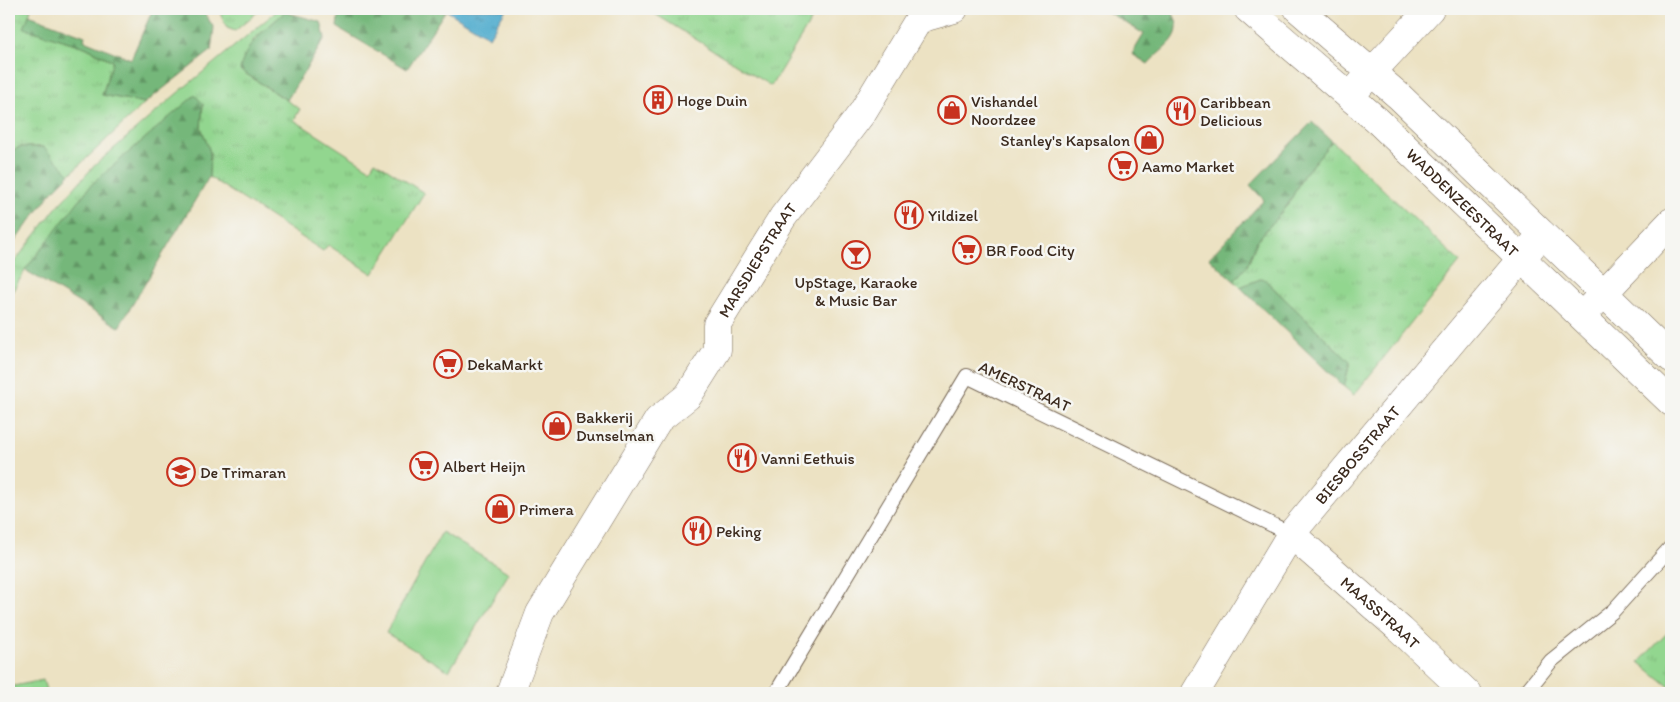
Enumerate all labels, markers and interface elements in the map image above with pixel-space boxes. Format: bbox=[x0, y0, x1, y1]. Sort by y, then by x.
building icon: Hoge Duin bbox=[643, 85, 673, 115]
place label: Hoge Duin bbox=[677, 91, 748, 110]
place label: Vishandel Noordzee bbox=[971, 92, 1038, 129]
place label: Caribbean Delicious bbox=[1200, 93, 1271, 130]
shop icon: Vishandel Noordzee bbox=[937, 95, 967, 125]
restaurant icon: Caribbean Delicious bbox=[1166, 96, 1196, 126]
shop icon: Stanley's Kapsalon bbox=[1134, 125, 1164, 155]
place label: Stanley's Kapsalon bbox=[1001, 131, 1130, 150]
street label: WADDENZEESTRAAT bbox=[1402, 144, 1523, 261]
supermarket icon: Aamo Market bbox=[1108, 151, 1138, 181]
place label: Aamo Market bbox=[1142, 157, 1235, 176]
street label: MARSDIEPSTRAAT bbox=[714, 199, 801, 321]
restaurant icon: Yildizel bbox=[894, 200, 924, 230]
place label: Yildizel bbox=[928, 206, 979, 225]
supermarket icon: BR Food City bbox=[952, 235, 982, 265]
bar icon: UpStage, Karaoke & Music Bar bbox=[841, 240, 871, 270]
place label: BR Food City bbox=[986, 241, 1075, 260]
place label: UpStage, Karaoke & Music Bar bbox=[795, 273, 918, 310]
supermarket icon: DekaMarkt bbox=[433, 349, 463, 379]
place label: DekaMarkt bbox=[467, 355, 543, 374]
street label: AMERSTRAAT bbox=[976, 357, 1074, 416]
street label: BIESBOSSTRAAT bbox=[1311, 402, 1404, 508]
place label: Bakkerij Dunselman bbox=[576, 408, 654, 445]
shop icon: Bakkerij Dunselman bbox=[542, 411, 572, 441]
restaurant icon: Vanni Eethuis bbox=[727, 443, 757, 473]
place label: Vanni Eethuis bbox=[761, 449, 855, 468]
supermarket icon: Albert Heijn bbox=[409, 451, 439, 481]
school or university icon: De Trimaran bbox=[166, 457, 196, 487]
place label: Albert Heijn bbox=[443, 457, 525, 476]
place label: De Trimaran bbox=[200, 463, 286, 482]
shop icon: Primera bbox=[485, 494, 515, 524]
place label: Primera bbox=[519, 500, 574, 519]
restaurant icon: Peking bbox=[682, 516, 712, 546]
place label: Peking bbox=[716, 522, 762, 541]
street label: MAASSTRAAT bbox=[1337, 573, 1424, 653]

